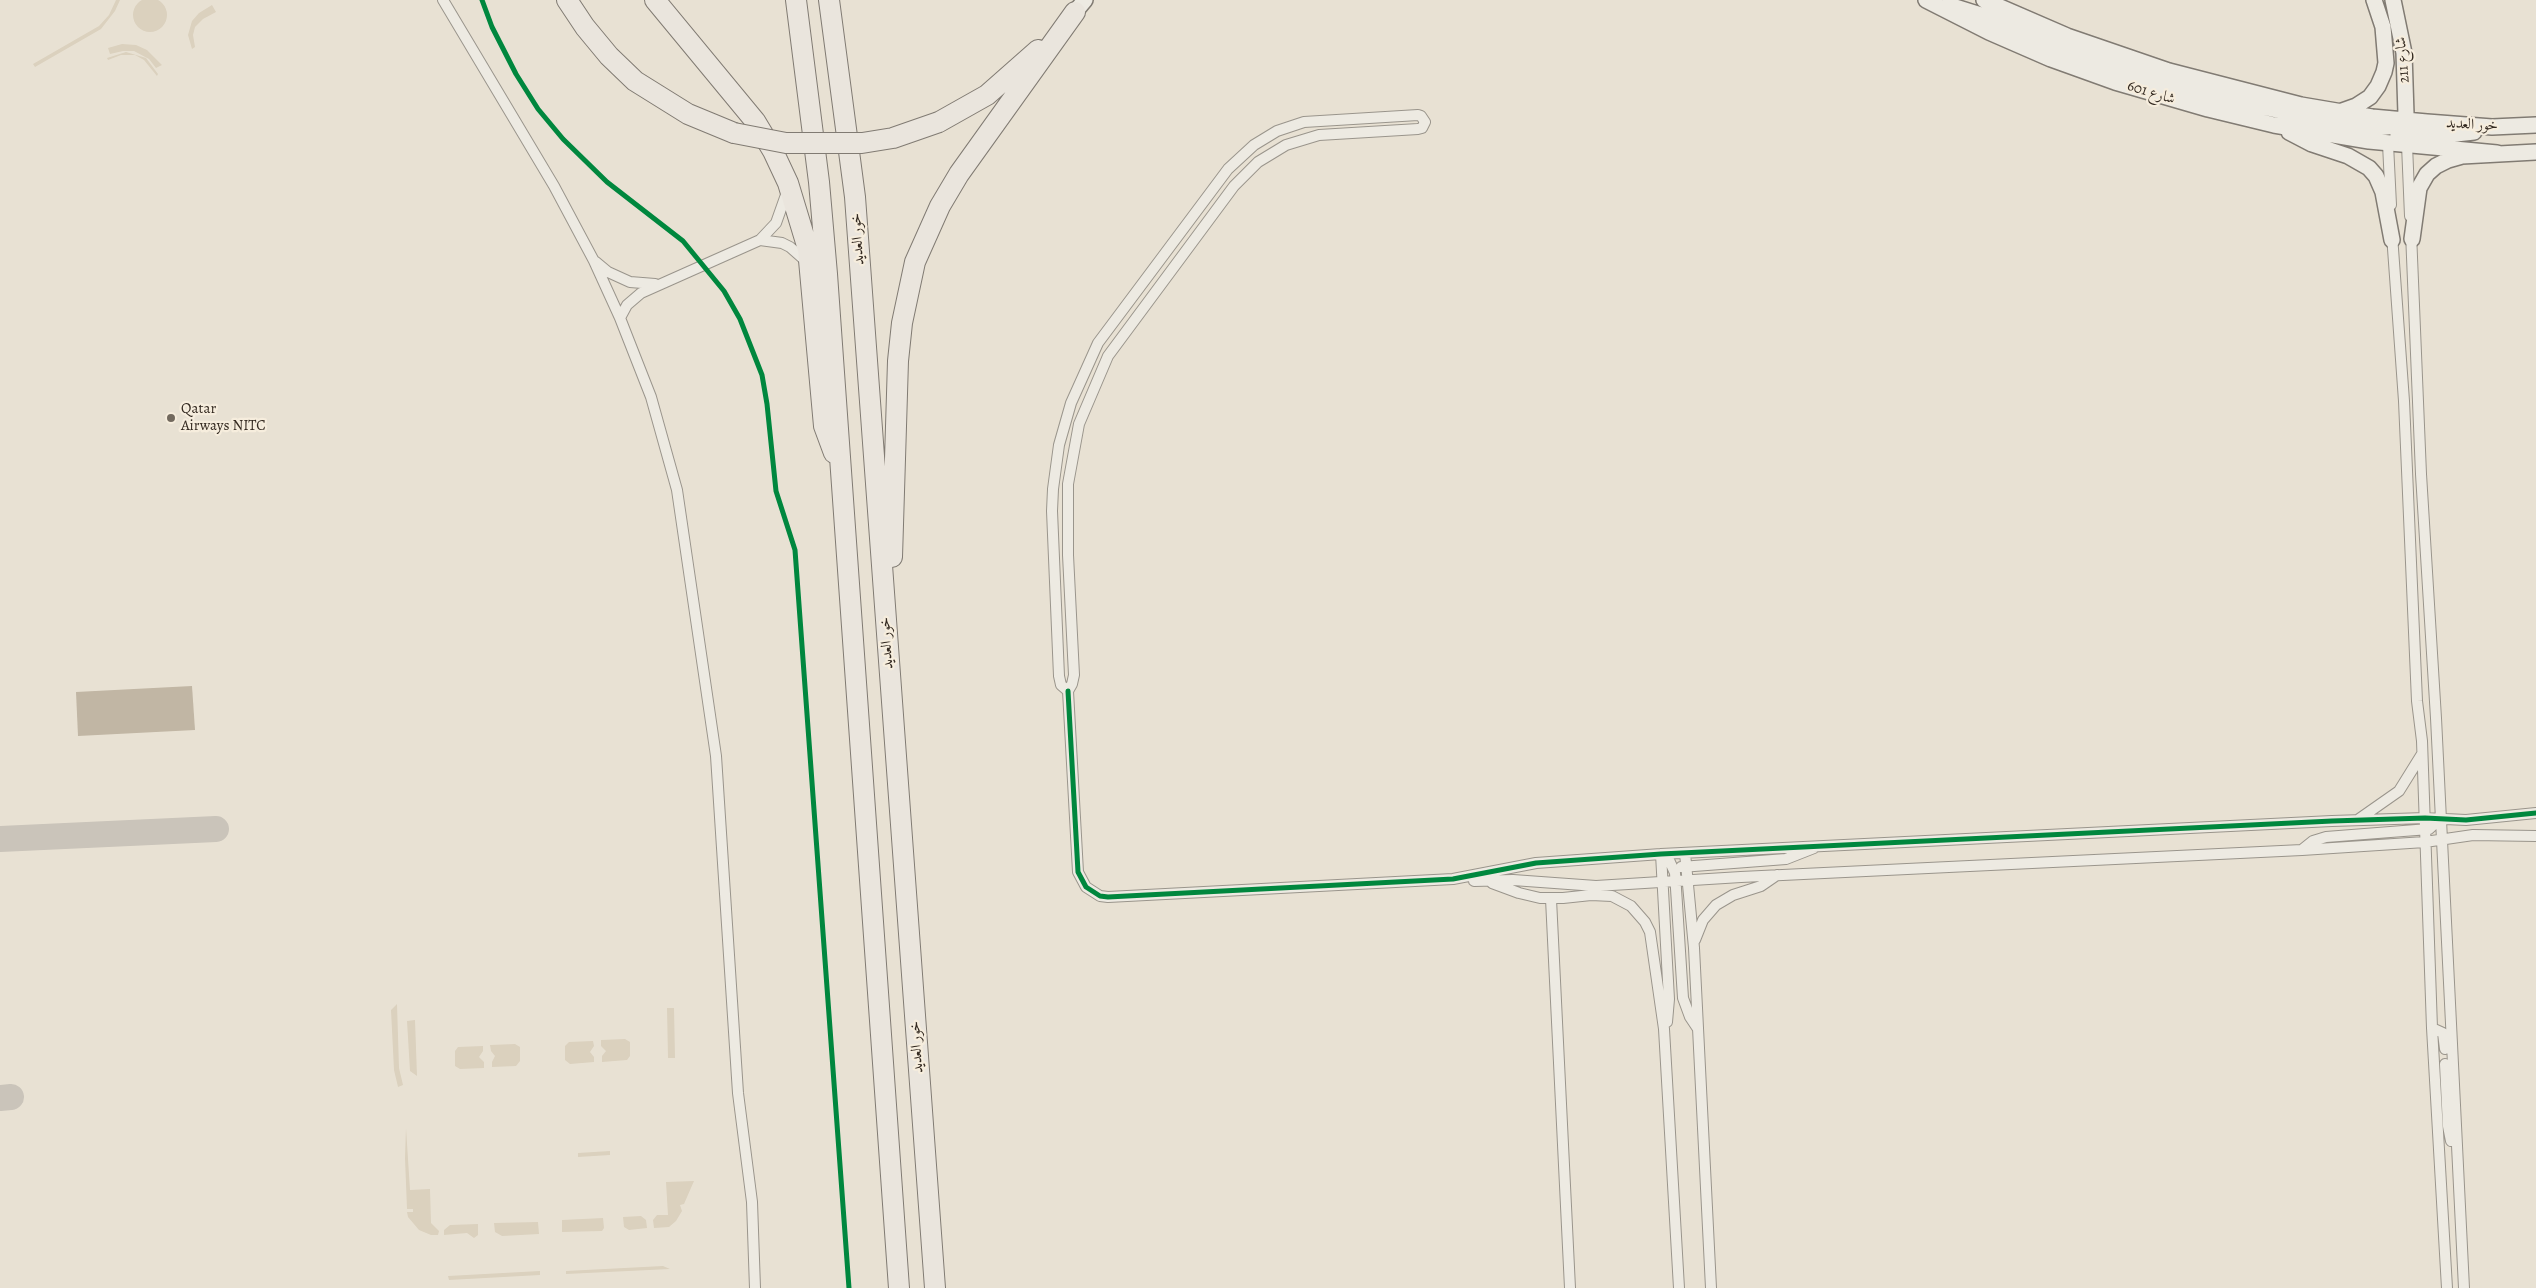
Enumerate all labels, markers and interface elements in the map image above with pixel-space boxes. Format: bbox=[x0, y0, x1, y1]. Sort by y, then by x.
street label: شارع 211 bbox=[2392, 36, 2414, 84]
street label: شارع 601 bbox=[2125, 77, 2177, 109]
street label: خور العديد bbox=[2445, 115, 2499, 135]
street label: خور العديد bbox=[847, 212, 869, 266]
place label: Qatar Airways NITC bbox=[181, 400, 266, 435]
marker: Qatar Airways NITC bbox=[165, 412, 177, 424]
street label: خور العديد bbox=[876, 616, 898, 670]
street label: خور العديد bbox=[906, 1020, 928, 1074]

